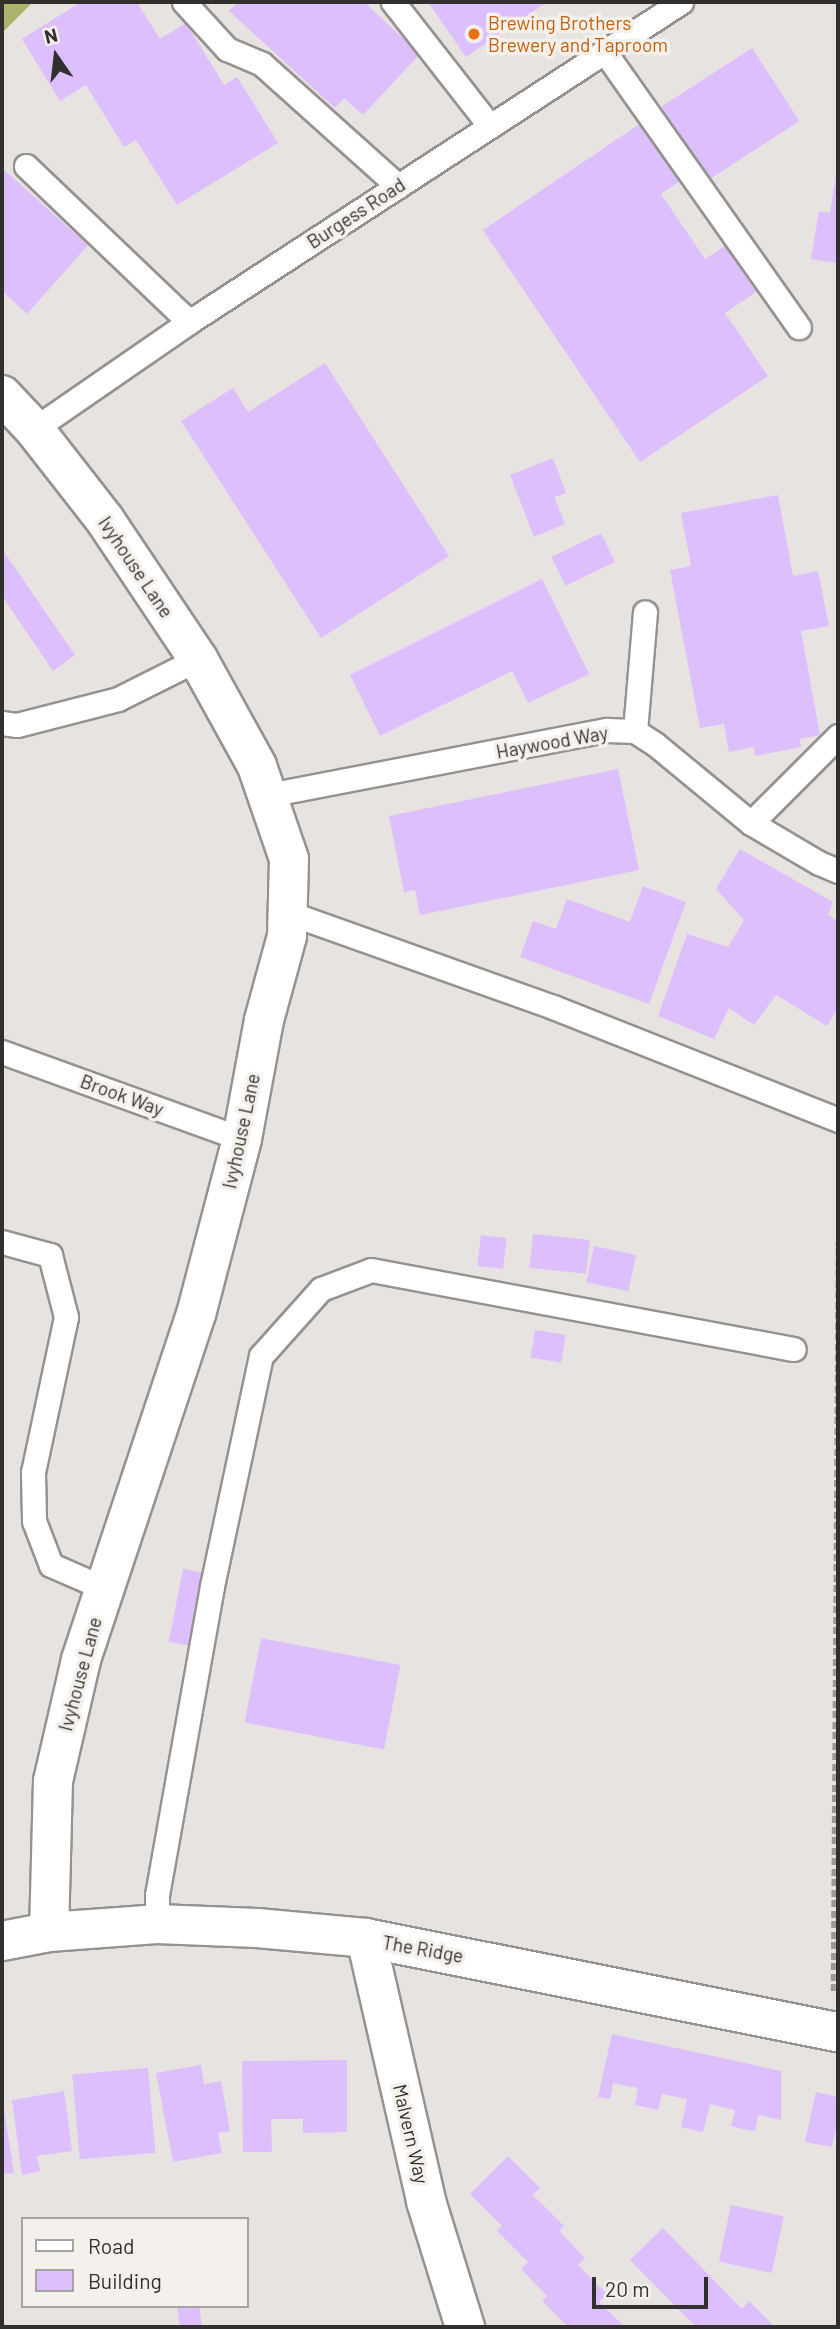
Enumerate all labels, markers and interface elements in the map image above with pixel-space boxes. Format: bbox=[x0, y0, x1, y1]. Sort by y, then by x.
place label: Brewing Brothers Brewery and Taproom bbox=[488, 12, 668, 56]
north arrow bbox=[21, 21, 91, 91]
text: N bbox=[42, 22, 60, 48]
marker: Brewing Brothers Brewery and Taproom bbox=[466, 26, 482, 42]
street label: Burgess Road bbox=[303, 173, 409, 253]
street label: Ivyhouse Lane bbox=[94, 512, 178, 622]
street label: Haywood Way bbox=[494, 721, 610, 763]
street label: Brook Way bbox=[77, 1069, 167, 1121]
street label: Ivyhouse Lane bbox=[218, 1071, 264, 1191]
street label: Ivyhouse Lane bbox=[54, 1614, 106, 1734]
street label: The Ridge bbox=[381, 1931, 465, 1967]
street label: Malvern Way bbox=[388, 2082, 434, 2186]
legend bbox=[21, 2217, 248, 2308]
text: Road bbox=[88, 2233, 134, 2258]
scale bar bbox=[595, 2262, 710, 2306]
text: Building bbox=[88, 2268, 162, 2293]
text: 20 m bbox=[605, 2276, 650, 2301]

